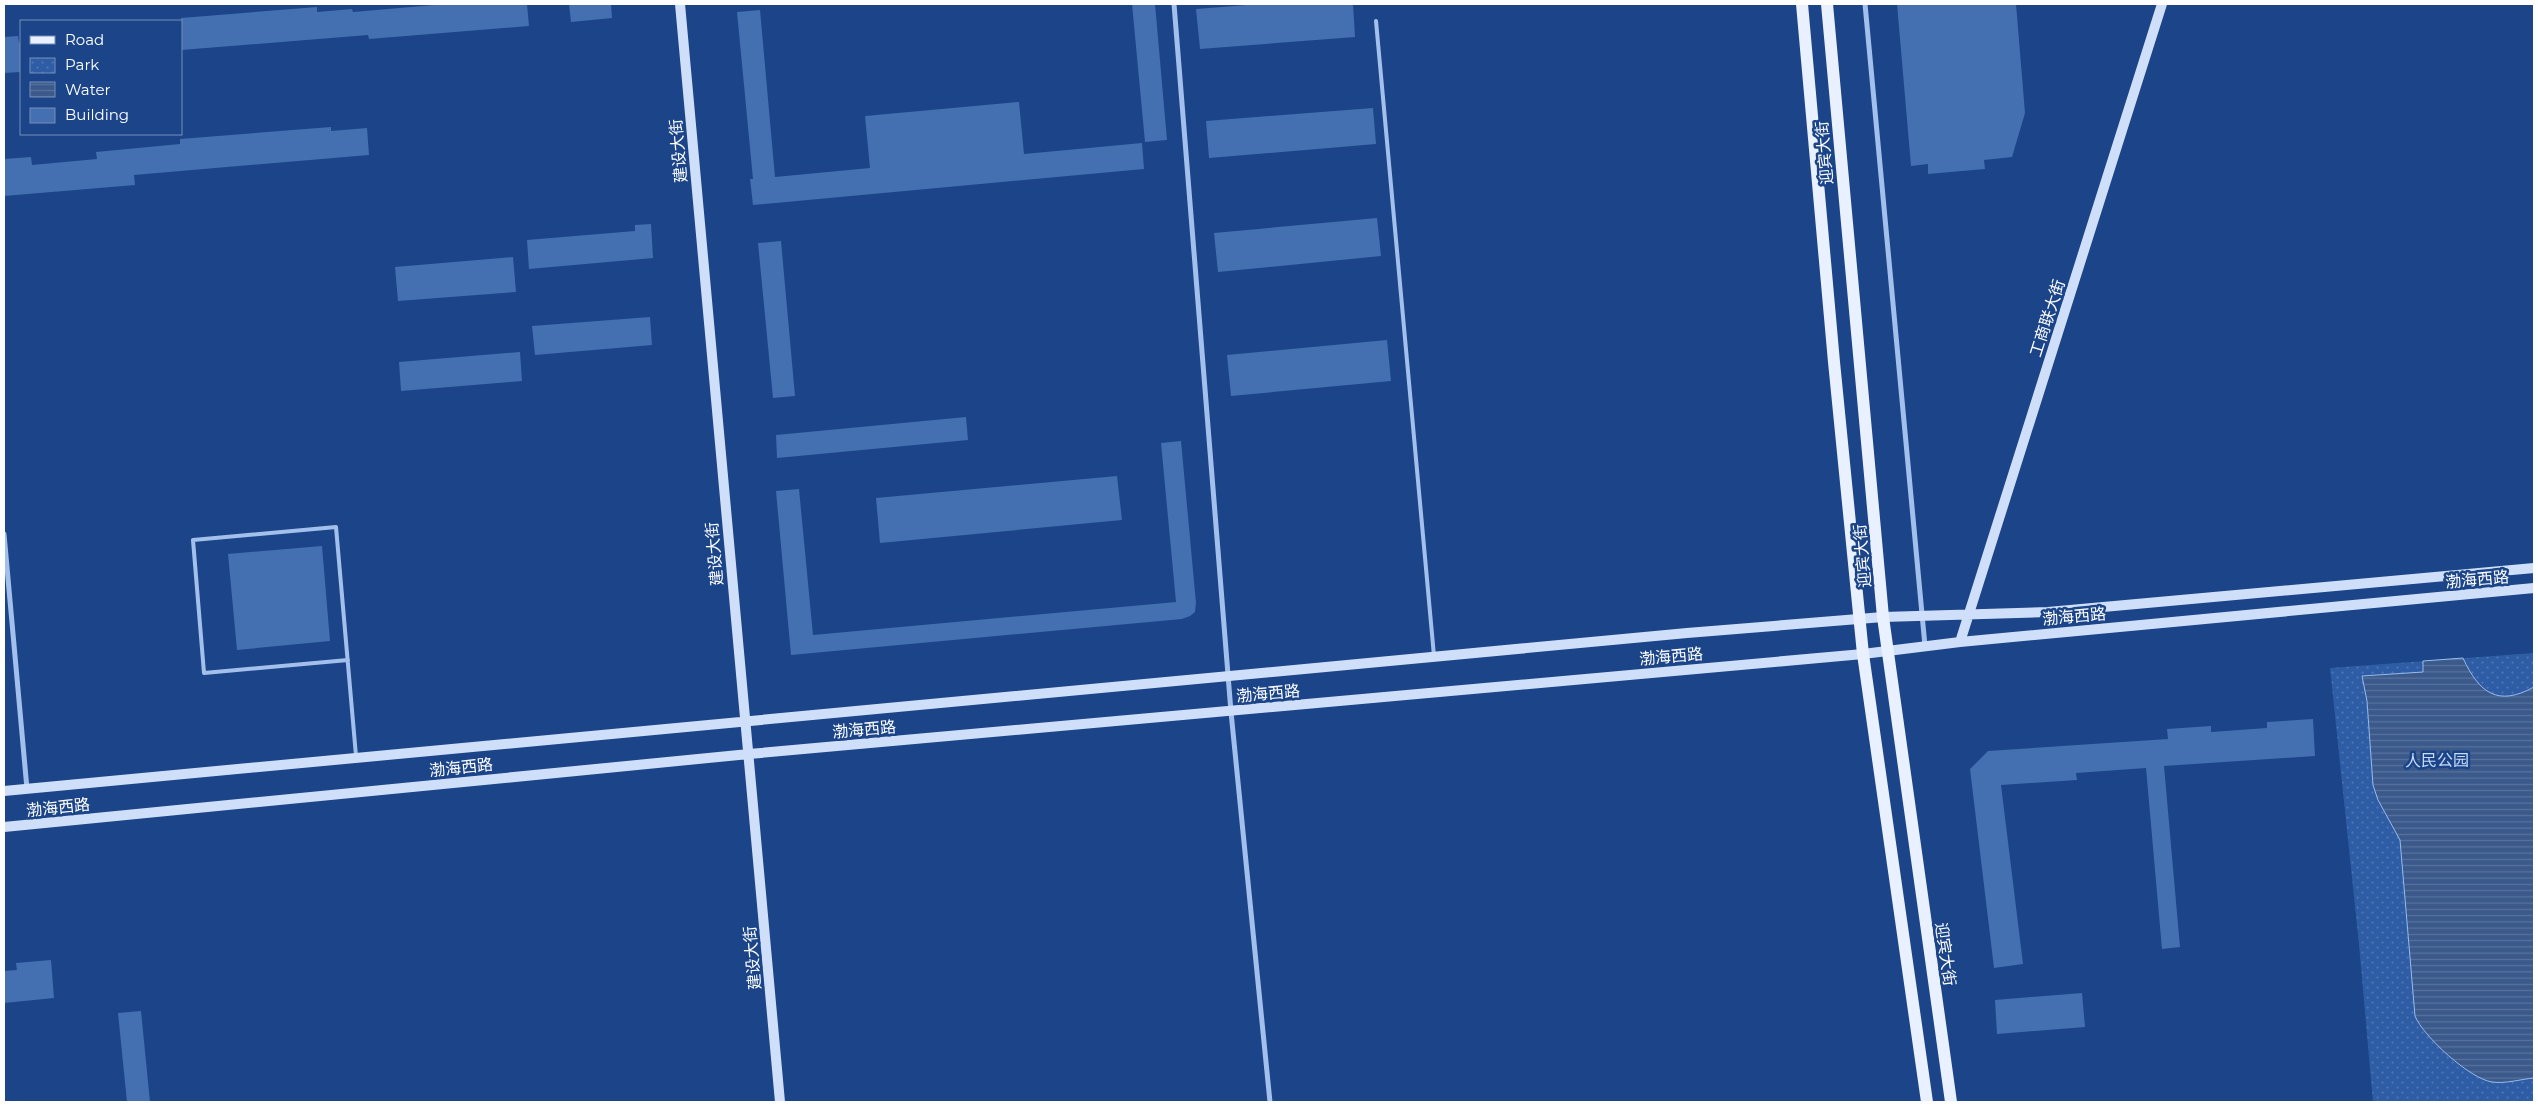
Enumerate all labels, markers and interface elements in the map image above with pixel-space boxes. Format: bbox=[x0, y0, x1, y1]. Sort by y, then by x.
legend bbox=[20, 20, 182, 135]
text: Road bbox=[65, 30, 104, 49]
text: Park bbox=[65, 55, 99, 74]
text: Water bbox=[65, 80, 111, 99]
text: Building bbox=[65, 105, 129, 124]
street label: 建设大街 bbox=[666, 118, 691, 184]
street label: 迎宾大街 bbox=[1812, 120, 1837, 186]
street label: 工商联大街 bbox=[2026, 277, 2069, 359]
street label: 建设大街 bbox=[702, 521, 727, 587]
street label: 迎宾大街 bbox=[1850, 523, 1875, 589]
street label: 渤海西路 bbox=[2444, 567, 2510, 592]
street label: 渤海西路 bbox=[2041, 604, 2107, 629]
street label: 渤海西路 bbox=[1638, 644, 1704, 669]
street label: 渤海西路 bbox=[1235, 681, 1301, 706]
street label: 渤海西路 bbox=[831, 717, 897, 742]
park label: 人民公园 bbox=[2405, 751, 2469, 770]
street label: 渤海西路 bbox=[428, 755, 494, 780]
street label: 渤海西路 bbox=[25, 795, 91, 820]
street label: 迎宾大街 bbox=[1932, 921, 1959, 987]
street label: 建设大街 bbox=[740, 925, 765, 991]

